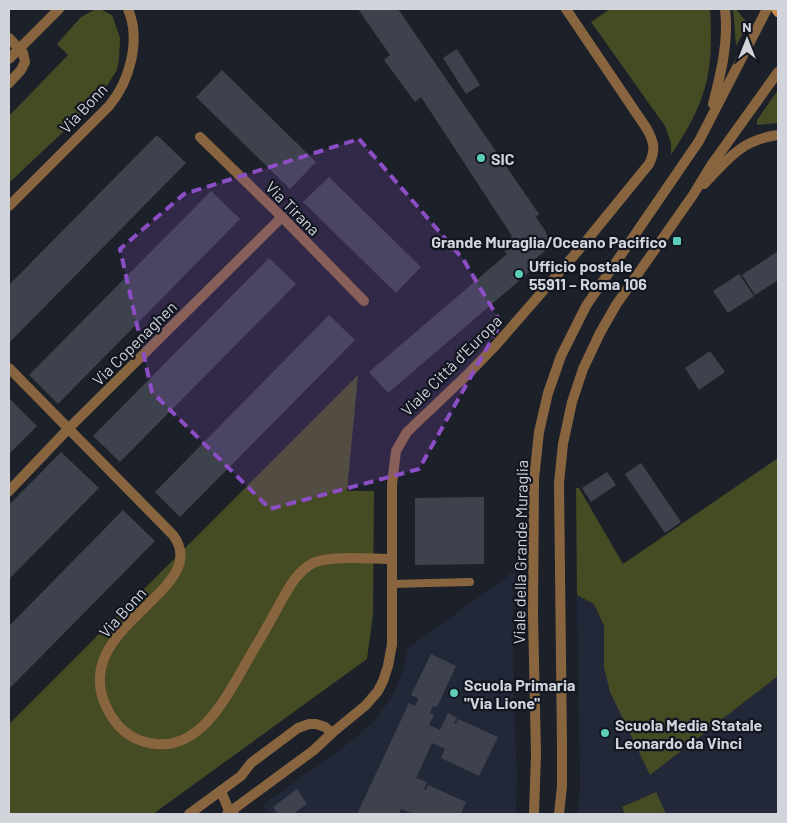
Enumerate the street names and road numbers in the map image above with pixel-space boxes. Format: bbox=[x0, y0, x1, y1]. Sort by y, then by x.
street label: Via Bonn bbox=[55, 79, 111, 137]
street label: Via Tirana bbox=[262, 177, 324, 239]
street label: Via Copenaghen bbox=[88, 297, 180, 389]
street label: Viale Città d'Europa bbox=[397, 311, 505, 419]
street label: Viale della Grande Muraglia bbox=[509, 460, 531, 644]
street label: Via Bonn bbox=[95, 583, 149, 641]

